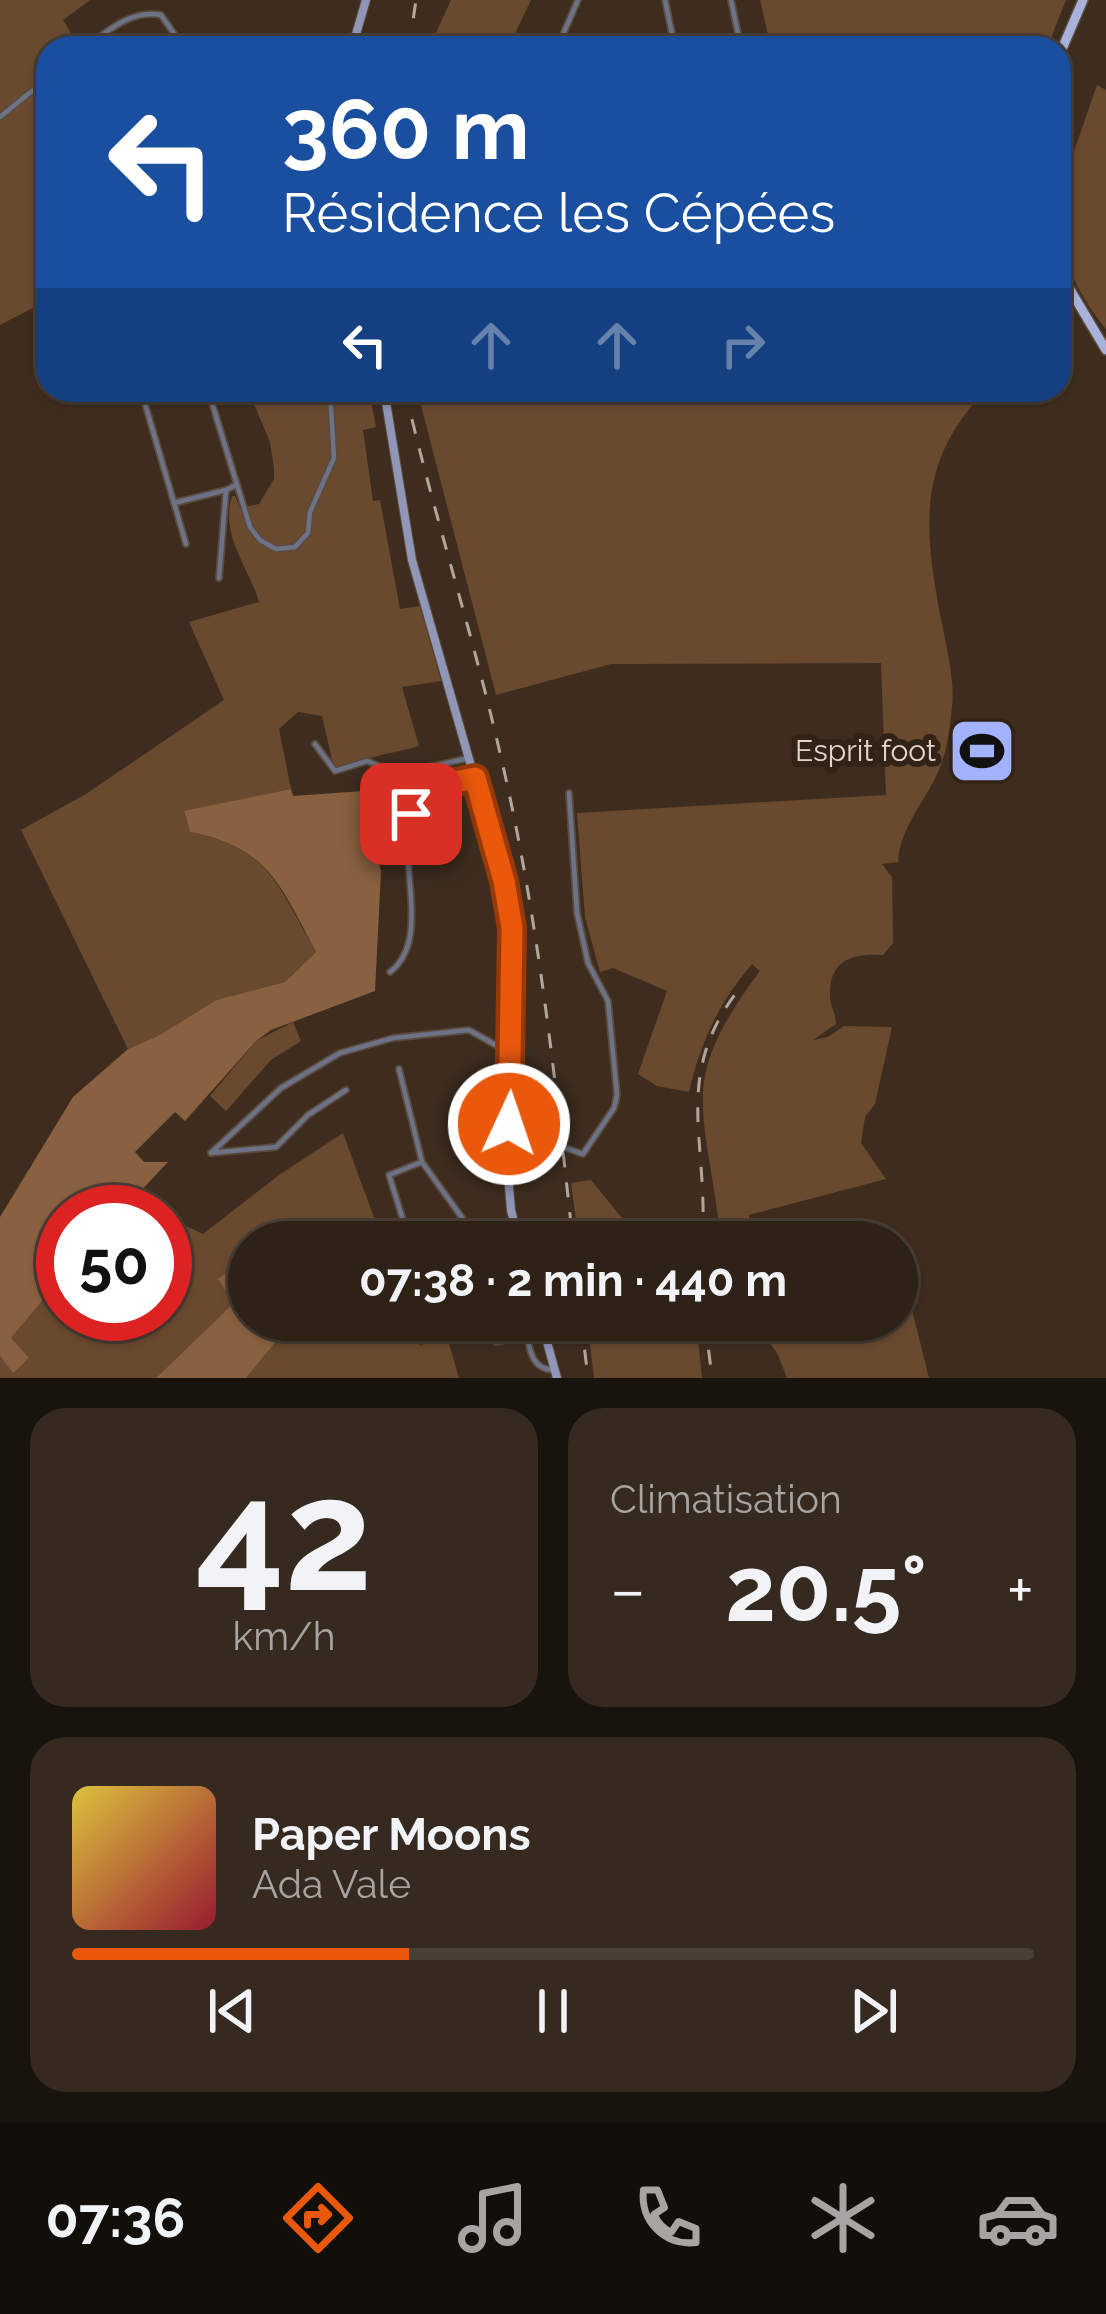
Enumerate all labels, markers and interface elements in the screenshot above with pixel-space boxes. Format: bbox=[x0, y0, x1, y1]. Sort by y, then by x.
text: 360 m bbox=[282, 80, 530, 179]
icon: left bbox=[84, 84, 240, 240]
text: Résidence les Cépées bbox=[282, 181, 835, 245]
icon: left bbox=[332, 312, 398, 378]
icon: ahead bbox=[458, 312, 524, 378]
icon: ahead bbox=[584, 312, 650, 378]
icon: right bbox=[710, 312, 776, 378]
sports icon: Esprit foot bbox=[947, 716, 1017, 786]
place label: Esprit foot bbox=[795, 733, 936, 768]
pin bbox=[360, 763, 462, 865]
icon: arrive bbox=[378, 781, 444, 847]
position arrow bbox=[446, 1061, 572, 1187]
speed limit sign: 50 bbox=[36, 1185, 192, 1341]
text: 07:38 · 2 min · 440 m bbox=[359, 1254, 787, 1307]
text: 42 bbox=[195, 1443, 373, 1627]
text: Climatisation bbox=[610, 1476, 842, 1522]
text: 20.5° bbox=[725, 1536, 927, 1642]
text: − bbox=[610, 1551, 646, 1628]
text: + bbox=[1007, 1551, 1034, 1628]
text: km/h bbox=[233, 1613, 335, 1659]
text: Paper Moons bbox=[252, 1808, 531, 1861]
text: Ada Vale bbox=[252, 1861, 411, 1907]
icon: previous bbox=[199, 1978, 265, 2044]
icon: pause bbox=[520, 1978, 586, 2044]
icon: next bbox=[841, 1978, 907, 2044]
icon: directions bbox=[276, 2176, 360, 2260]
icon: music bbox=[451, 2176, 535, 2260]
icon: phone bbox=[626, 2176, 710, 2260]
icon: climate bbox=[801, 2176, 885, 2260]
icon: car bbox=[976, 2176, 1060, 2260]
text: 07:36 bbox=[46, 2186, 185, 2250]

